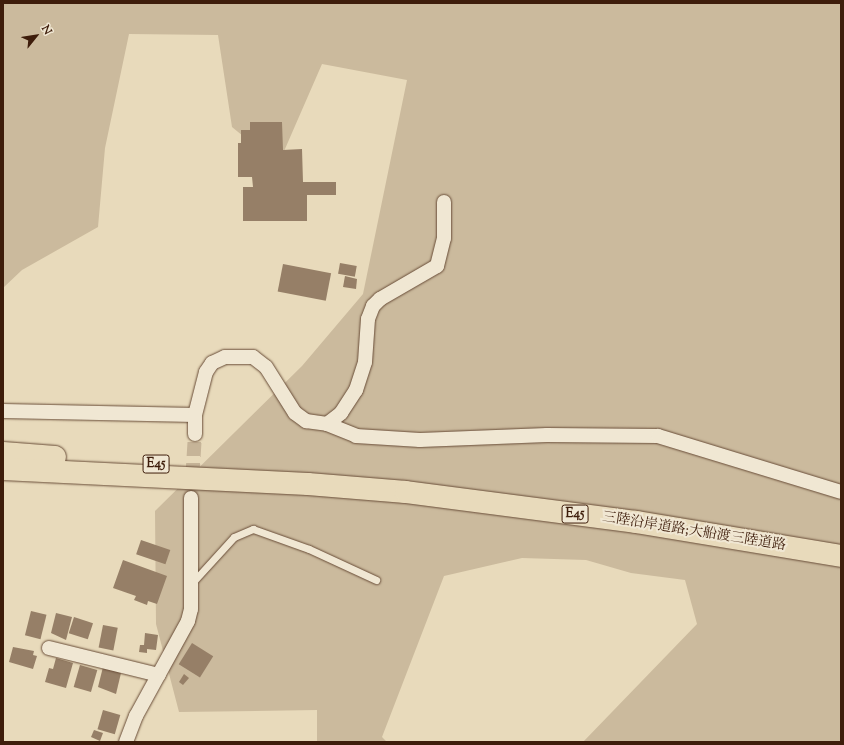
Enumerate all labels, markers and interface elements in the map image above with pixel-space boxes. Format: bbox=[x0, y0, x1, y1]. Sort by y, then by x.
north arrow bbox=[16, 16, 56, 56]
text: N bbox=[37, 22, 56, 38]
road number: E45 bbox=[142, 453, 170, 475]
road number: E45 bbox=[561, 503, 589, 525]
street label: 三陸沿岸道路;大船渡三陸道路 bbox=[601, 509, 787, 555]

